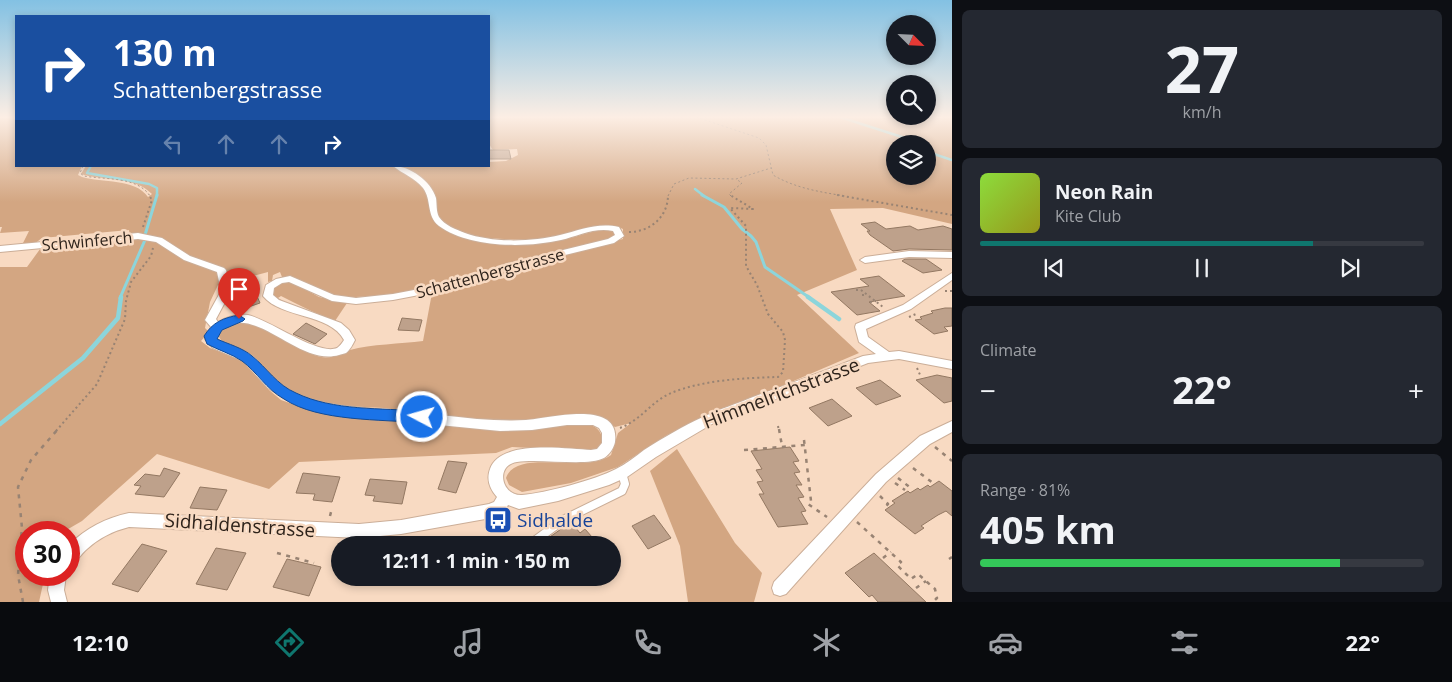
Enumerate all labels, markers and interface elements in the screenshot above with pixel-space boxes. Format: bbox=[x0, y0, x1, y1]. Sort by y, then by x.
north arrow bbox=[886, 15, 936, 65]
map controls bbox=[886, 15, 936, 185]
text: 27 bbox=[1165, 24, 1239, 112]
text: 130 m bbox=[113, 29, 217, 76]
icon: right bbox=[30, 35, 95, 100]
text: Schattenbergstrasse bbox=[113, 74, 322, 104]
button: search bbox=[886, 75, 936, 125]
text: km/h bbox=[1183, 101, 1221, 123]
icon: left bbox=[159, 130, 187, 158]
icon: ahead bbox=[212, 130, 240, 158]
icon: ahead bbox=[265, 130, 293, 158]
icon: right bbox=[318, 130, 346, 158]
button: layers bbox=[886, 135, 936, 185]
text: Neon Rain bbox=[1055, 179, 1153, 205]
text: Kite Club bbox=[1055, 205, 1121, 227]
street label: Schwinferch bbox=[41, 226, 133, 256]
street label: Schattenbergstrasse bbox=[414, 243, 566, 303]
icon: previous bbox=[1040, 254, 1068, 282]
icon: pause bbox=[1188, 254, 1216, 282]
icon: next bbox=[1336, 254, 1364, 282]
pin bbox=[218, 268, 260, 319]
icon: arrive bbox=[225, 275, 253, 303]
text: Climate bbox=[980, 339, 1037, 361]
street label: Himmelrichstrasse bbox=[699, 351, 863, 435]
text: 22° bbox=[1172, 363, 1232, 415]
text: − bbox=[980, 371, 996, 409]
text: + bbox=[1408, 371, 1424, 409]
position arrow bbox=[395, 390, 447, 442]
text: Range · 81% bbox=[980, 479, 1070, 501]
text: 405 km bbox=[980, 503, 1116, 555]
bus stop icon: Sidhalde bbox=[483, 505, 513, 535]
street label: Sidhaldenstrasse bbox=[164, 507, 316, 543]
place label: Sidhalde bbox=[517, 507, 593, 533]
speed limit sign: 30 bbox=[15, 521, 80, 586]
text: 12:11 · 1 min · 150 m bbox=[382, 548, 570, 574]
icon: directions bbox=[272, 625, 307, 660]
icon: music bbox=[451, 625, 486, 660]
icon: phone bbox=[630, 625, 665, 660]
icon: climate bbox=[809, 625, 844, 660]
icon: car bbox=[988, 625, 1023, 660]
icon: filters bbox=[1167, 625, 1202, 660]
text: 12:10 bbox=[72, 627, 129, 657]
text: 22° bbox=[1345, 627, 1380, 657]

